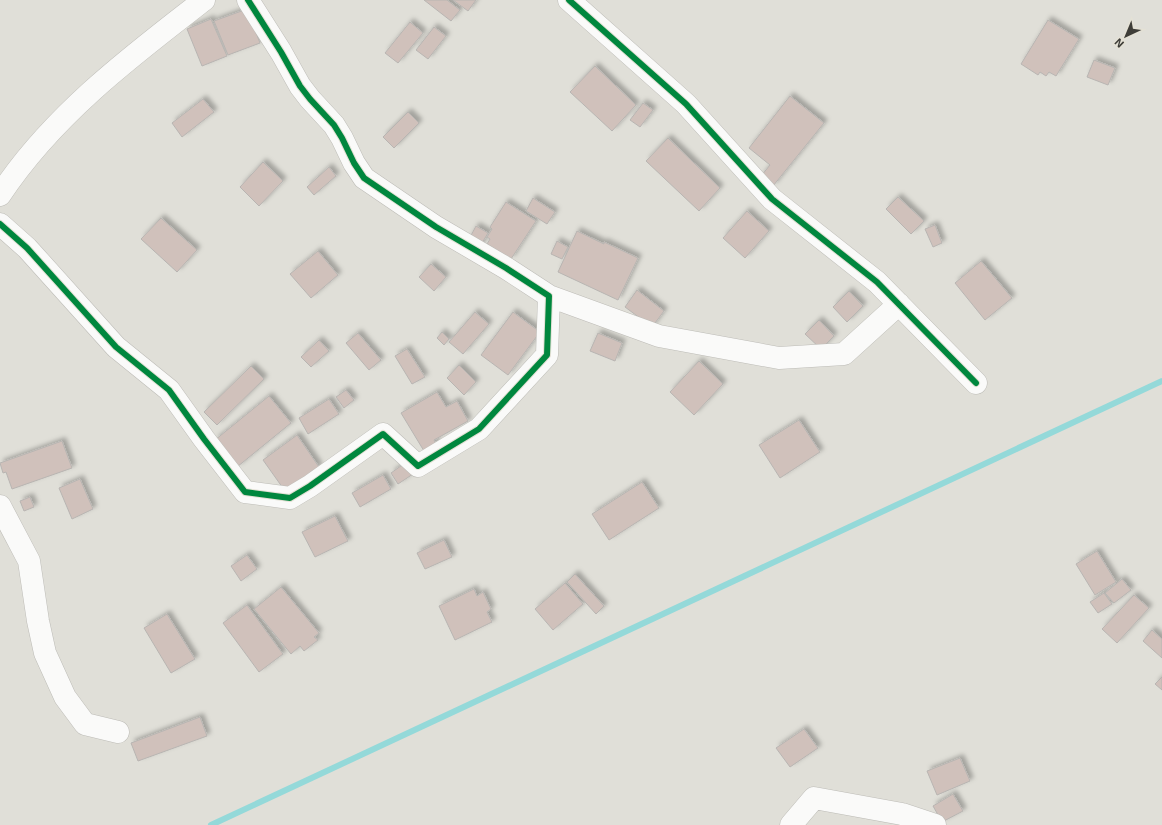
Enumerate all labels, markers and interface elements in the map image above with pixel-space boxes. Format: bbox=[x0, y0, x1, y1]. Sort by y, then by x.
north arrow bbox=[1106, 16, 1146, 56]
text: N bbox=[1111, 36, 1126, 51]

